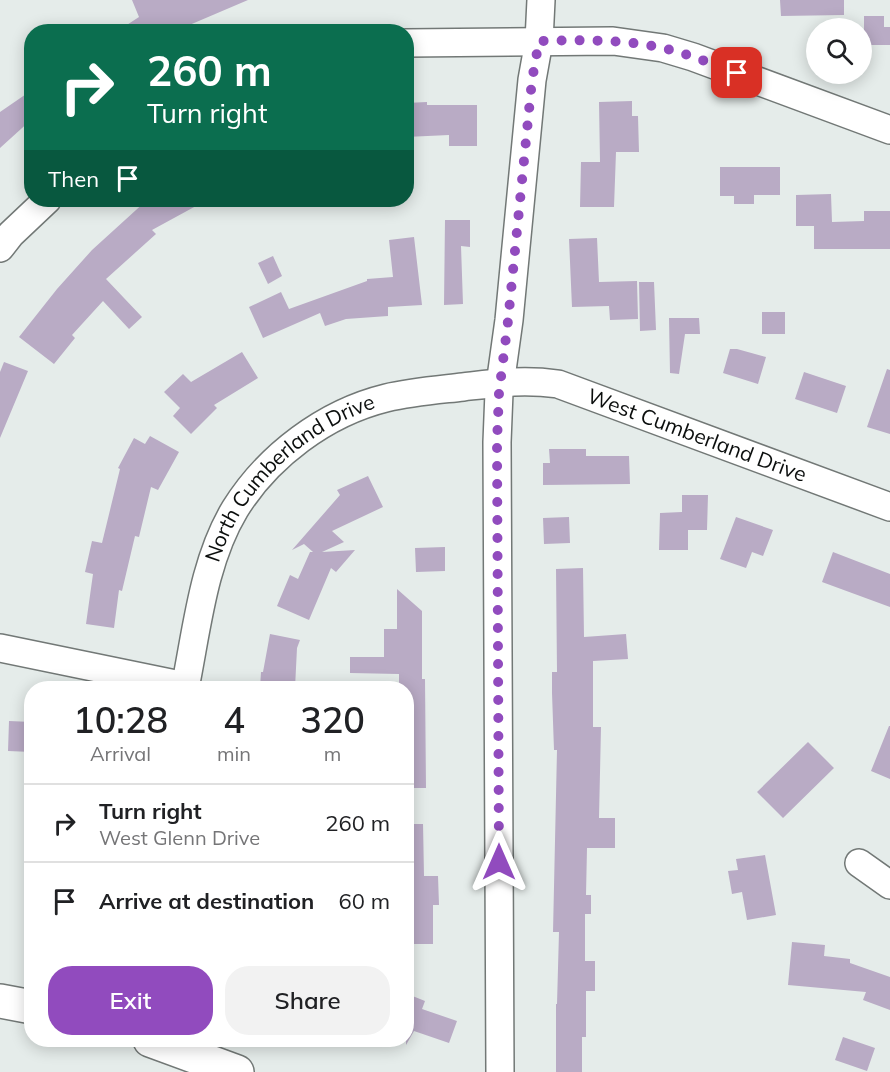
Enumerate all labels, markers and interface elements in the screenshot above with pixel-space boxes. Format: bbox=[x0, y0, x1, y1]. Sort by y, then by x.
map controls bbox=[806, 18, 872, 84]
button: search bbox=[806, 18, 872, 84]
text: 260 m bbox=[147, 44, 272, 97]
pin bbox=[711, 47, 762, 98]
icon: right bbox=[48, 48, 126, 126]
icon: arrive bbox=[720, 56, 753, 89]
text: Turn right bbox=[147, 96, 267, 130]
icon: arrive bbox=[111, 162, 144, 195]
text: Then bbox=[48, 165, 99, 193]
street label: West Cumberland Drive bbox=[584, 382, 810, 487]
street label: North Cumberland Drive bbox=[199, 388, 378, 565]
text: 10:28 bbox=[73, 697, 168, 742]
text: 4 bbox=[223, 697, 245, 742]
text: 320 bbox=[300, 697, 365, 742]
text: Arrival bbox=[90, 741, 151, 766]
text: min bbox=[217, 741, 251, 766]
text: m bbox=[324, 741, 341, 766]
text: Turn right bbox=[99, 797, 202, 825]
icon: right bbox=[48, 807, 81, 840]
text: 260 m bbox=[325, 809, 390, 837]
text: West Glenn Drive bbox=[99, 825, 260, 850]
position arrow bbox=[467, 830, 531, 894]
icon: arrive bbox=[48, 885, 81, 918]
text: Arrive at destination bbox=[99, 887, 314, 915]
text: 60 m bbox=[339, 887, 390, 915]
button: Exit bbox=[48, 966, 213, 1035]
button: Share bbox=[225, 966, 390, 1035]

